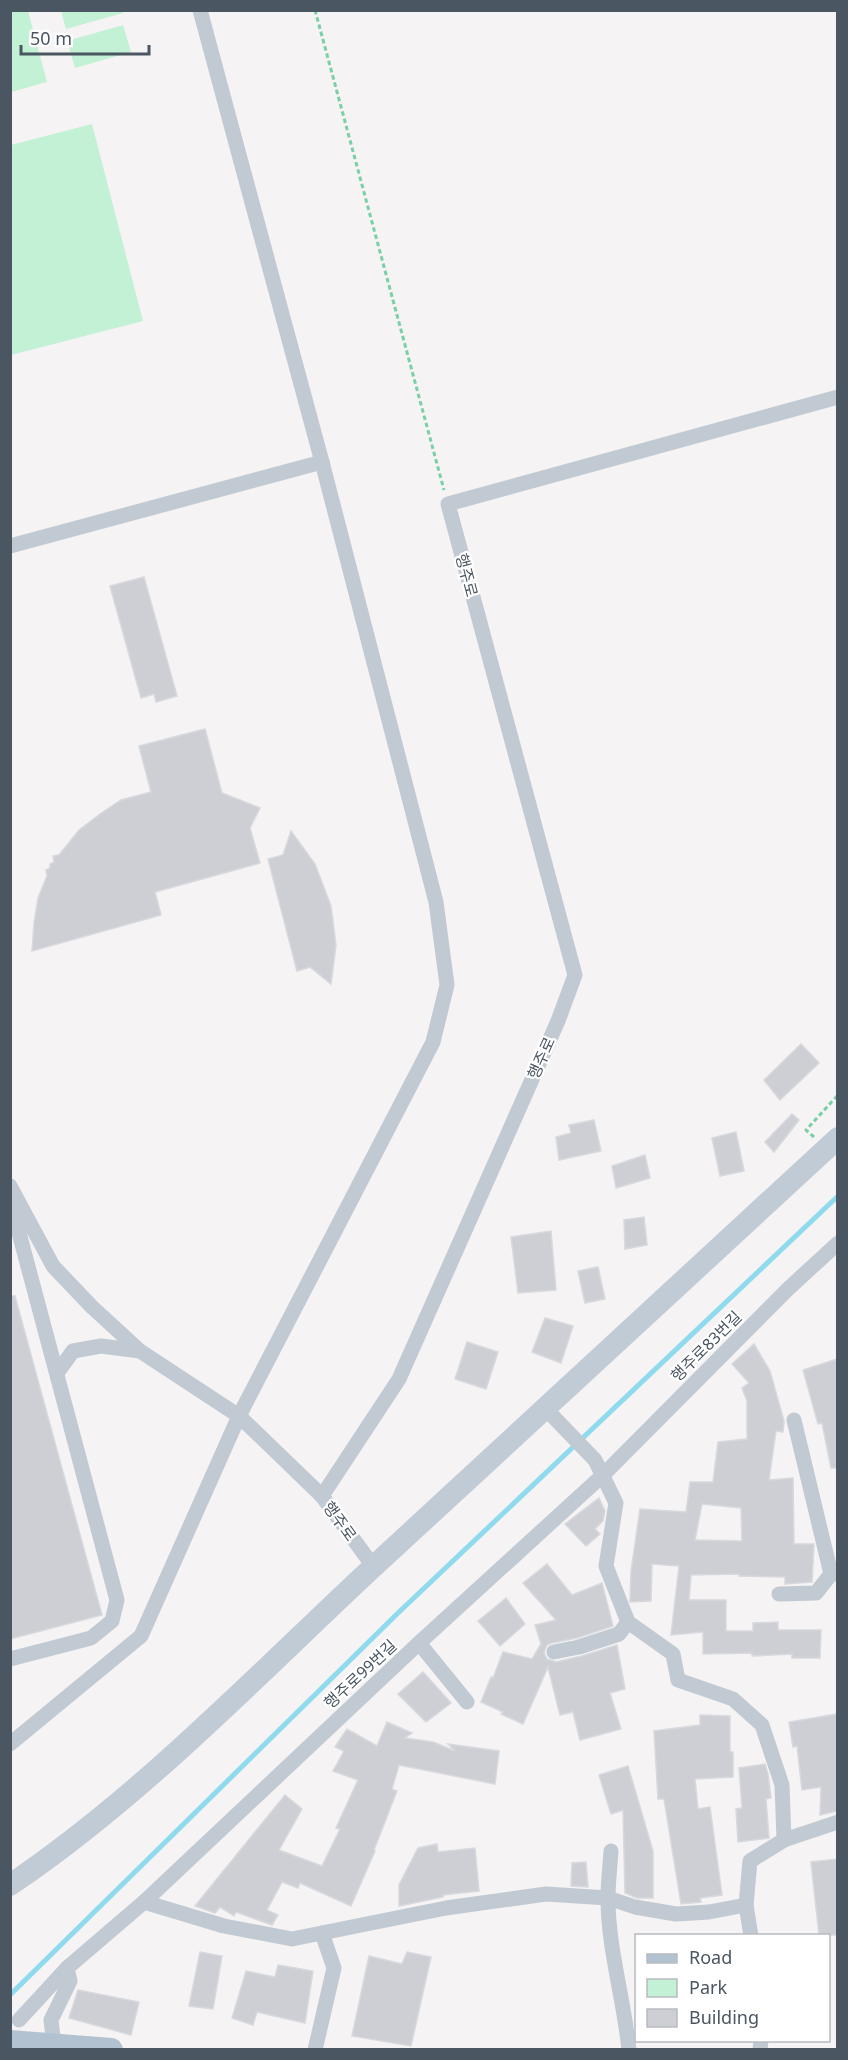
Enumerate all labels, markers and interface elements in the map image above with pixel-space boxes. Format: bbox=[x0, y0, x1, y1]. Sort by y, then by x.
scale bar bbox=[21, 18, 148, 56]
text: 50 m bbox=[30, 26, 72, 50]
street label: 행주로 bbox=[451, 551, 483, 599]
street label: 행주로 bbox=[522, 1033, 560, 1083]
street label: 행주로83번길 bbox=[666, 1306, 746, 1386]
street label: 행주로 bbox=[318, 1497, 362, 1546]
street label: 행주로99번길 bbox=[319, 1635, 401, 1713]
legend bbox=[635, 1934, 830, 2042]
text: Road bbox=[689, 1945, 732, 1969]
text: Park bbox=[689, 1975, 727, 1999]
text: Building bbox=[689, 2005, 759, 2029]

